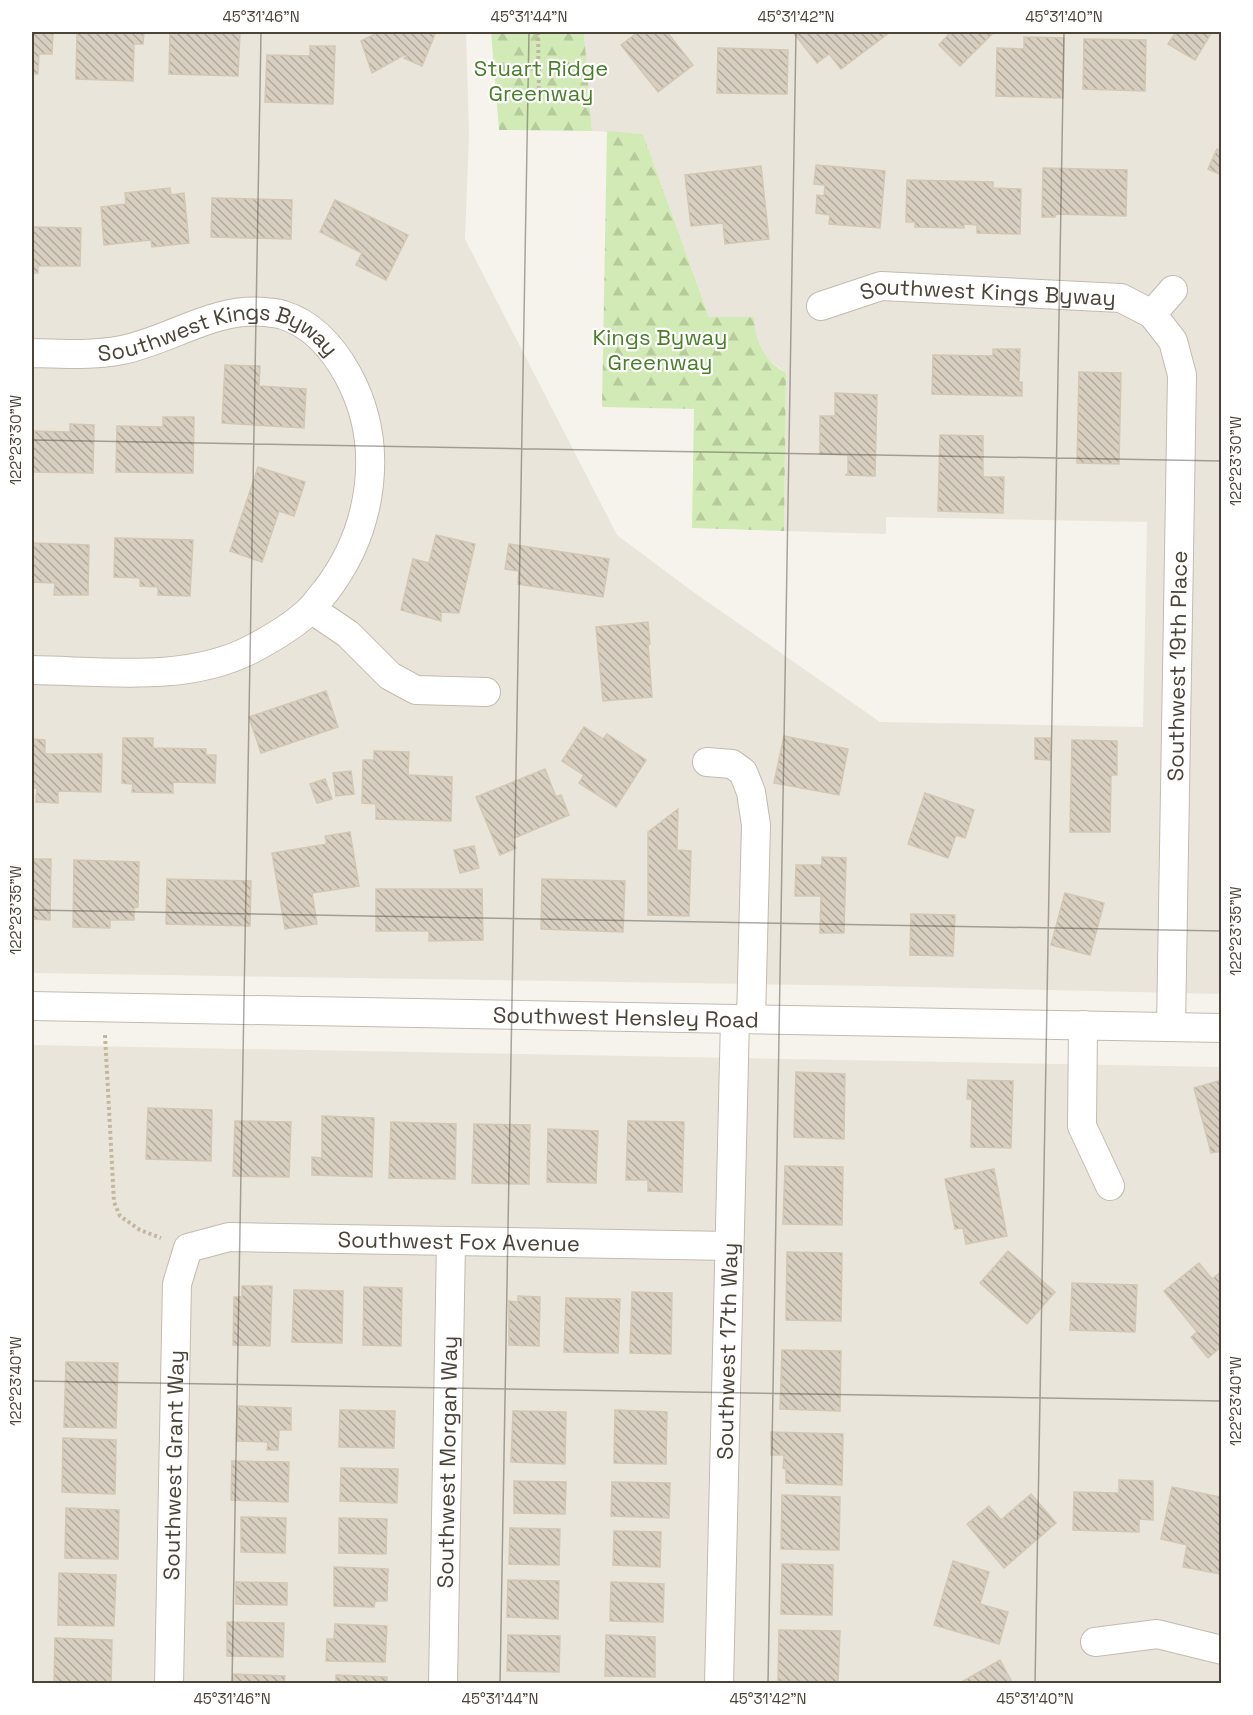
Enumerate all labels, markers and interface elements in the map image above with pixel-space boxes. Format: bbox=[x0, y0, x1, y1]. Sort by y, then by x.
text: 45°31'46"N bbox=[222, 7, 300, 26]
text: 45°31'44"N bbox=[491, 7, 567, 26]
text: 45°31'42"N bbox=[757, 7, 835, 26]
text: 45°31'40"N bbox=[1025, 7, 1103, 26]
park label: Stuart Ridge Greenway bbox=[474, 54, 608, 107]
street label: Southwest Kings Byway bbox=[856, 271, 1116, 312]
text: Southwest Kings Byway bbox=[96, 297, 345, 367]
park label: Kings Byway Greenway bbox=[593, 323, 727, 376]
street label: Southwest Kings Byway bbox=[85, 342, 341, 372]
text: 122°23'30"W bbox=[6, 395, 25, 485]
text: 122°23'30"W bbox=[1226, 416, 1245, 506]
street label: Southwest 19th Place bbox=[1161, 550, 1193, 782]
text: 122°23'35"W bbox=[6, 865, 25, 955]
text: 122°23'35"W bbox=[1226, 886, 1245, 976]
street label: Southwest Hensley Road bbox=[493, 1001, 759, 1033]
street label: Southwest Fox Avenue bbox=[337, 1225, 580, 1257]
street label: Southwest 17th Way bbox=[710, 1242, 744, 1460]
street label: Southwest Morgan Way bbox=[431, 1335, 463, 1589]
text: 122°23'40"W bbox=[6, 1336, 25, 1426]
street label: Southwest Grant Way bbox=[157, 1350, 190, 1581]
text: 122°23'40"W bbox=[1226, 1356, 1245, 1446]
text: 45°31'46"N bbox=[193, 1689, 271, 1708]
text: 45°31'44"N bbox=[462, 1689, 538, 1708]
text: 45°31'42"N bbox=[729, 1689, 807, 1708]
text: 45°31'40"N bbox=[996, 1689, 1074, 1708]

